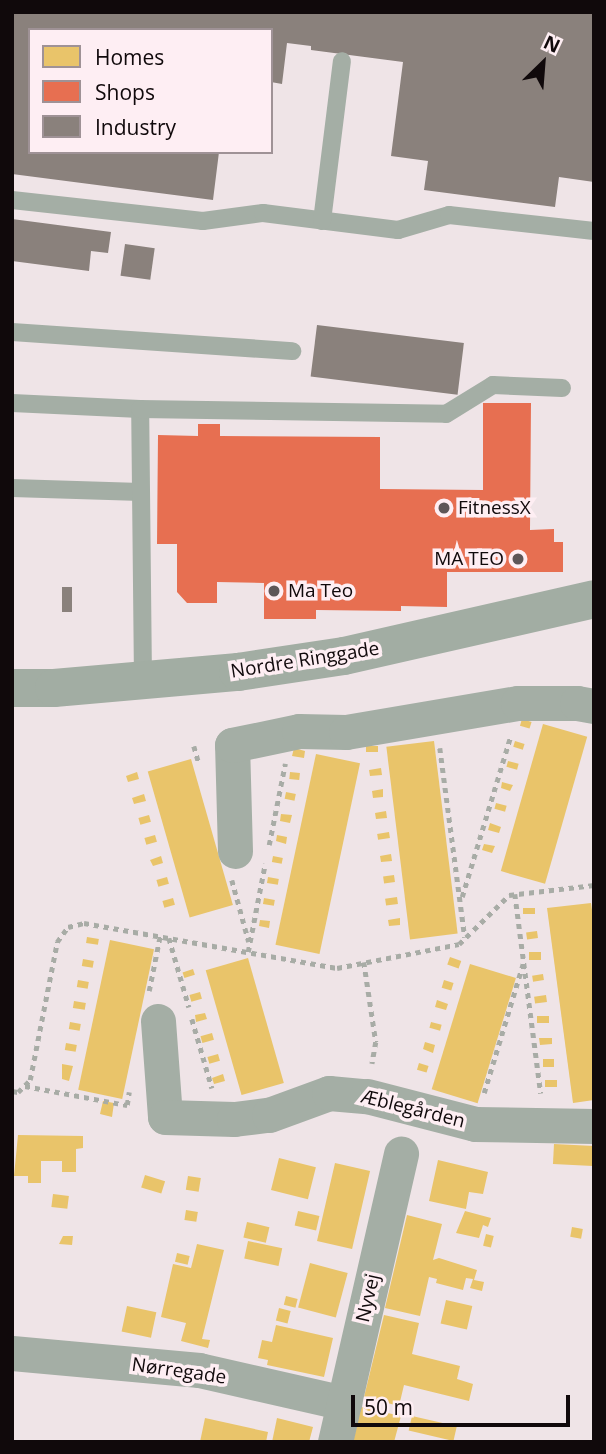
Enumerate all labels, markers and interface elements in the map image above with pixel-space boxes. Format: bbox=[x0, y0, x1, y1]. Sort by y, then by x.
legend bbox=[28, 28, 273, 154]
north arrow bbox=[508, 28, 578, 98]
text: N bbox=[539, 29, 564, 59]
text: Homes bbox=[95, 43, 164, 71]
text: Shops bbox=[95, 78, 155, 106]
text: Industry bbox=[95, 113, 176, 141]
place label: FitnessX bbox=[458, 497, 531, 519]
marker: FitnessX bbox=[436, 500, 452, 516]
place label: MA TEO bbox=[434, 548, 504, 570]
marker: MA TEO bbox=[510, 551, 526, 567]
place label: Ma Teo bbox=[288, 580, 353, 602]
marker: Ma Teo bbox=[266, 583, 282, 599]
street label: Nordre Ringgade bbox=[229, 637, 381, 683]
street label: Æblegården bbox=[359, 1085, 467, 1133]
street label: Nyvej bbox=[351, 1272, 385, 1324]
street label: Nørregade bbox=[130, 1353, 228, 1389]
scale bar bbox=[354, 1380, 573, 1424]
text: 50 m bbox=[364, 1393, 413, 1421]

